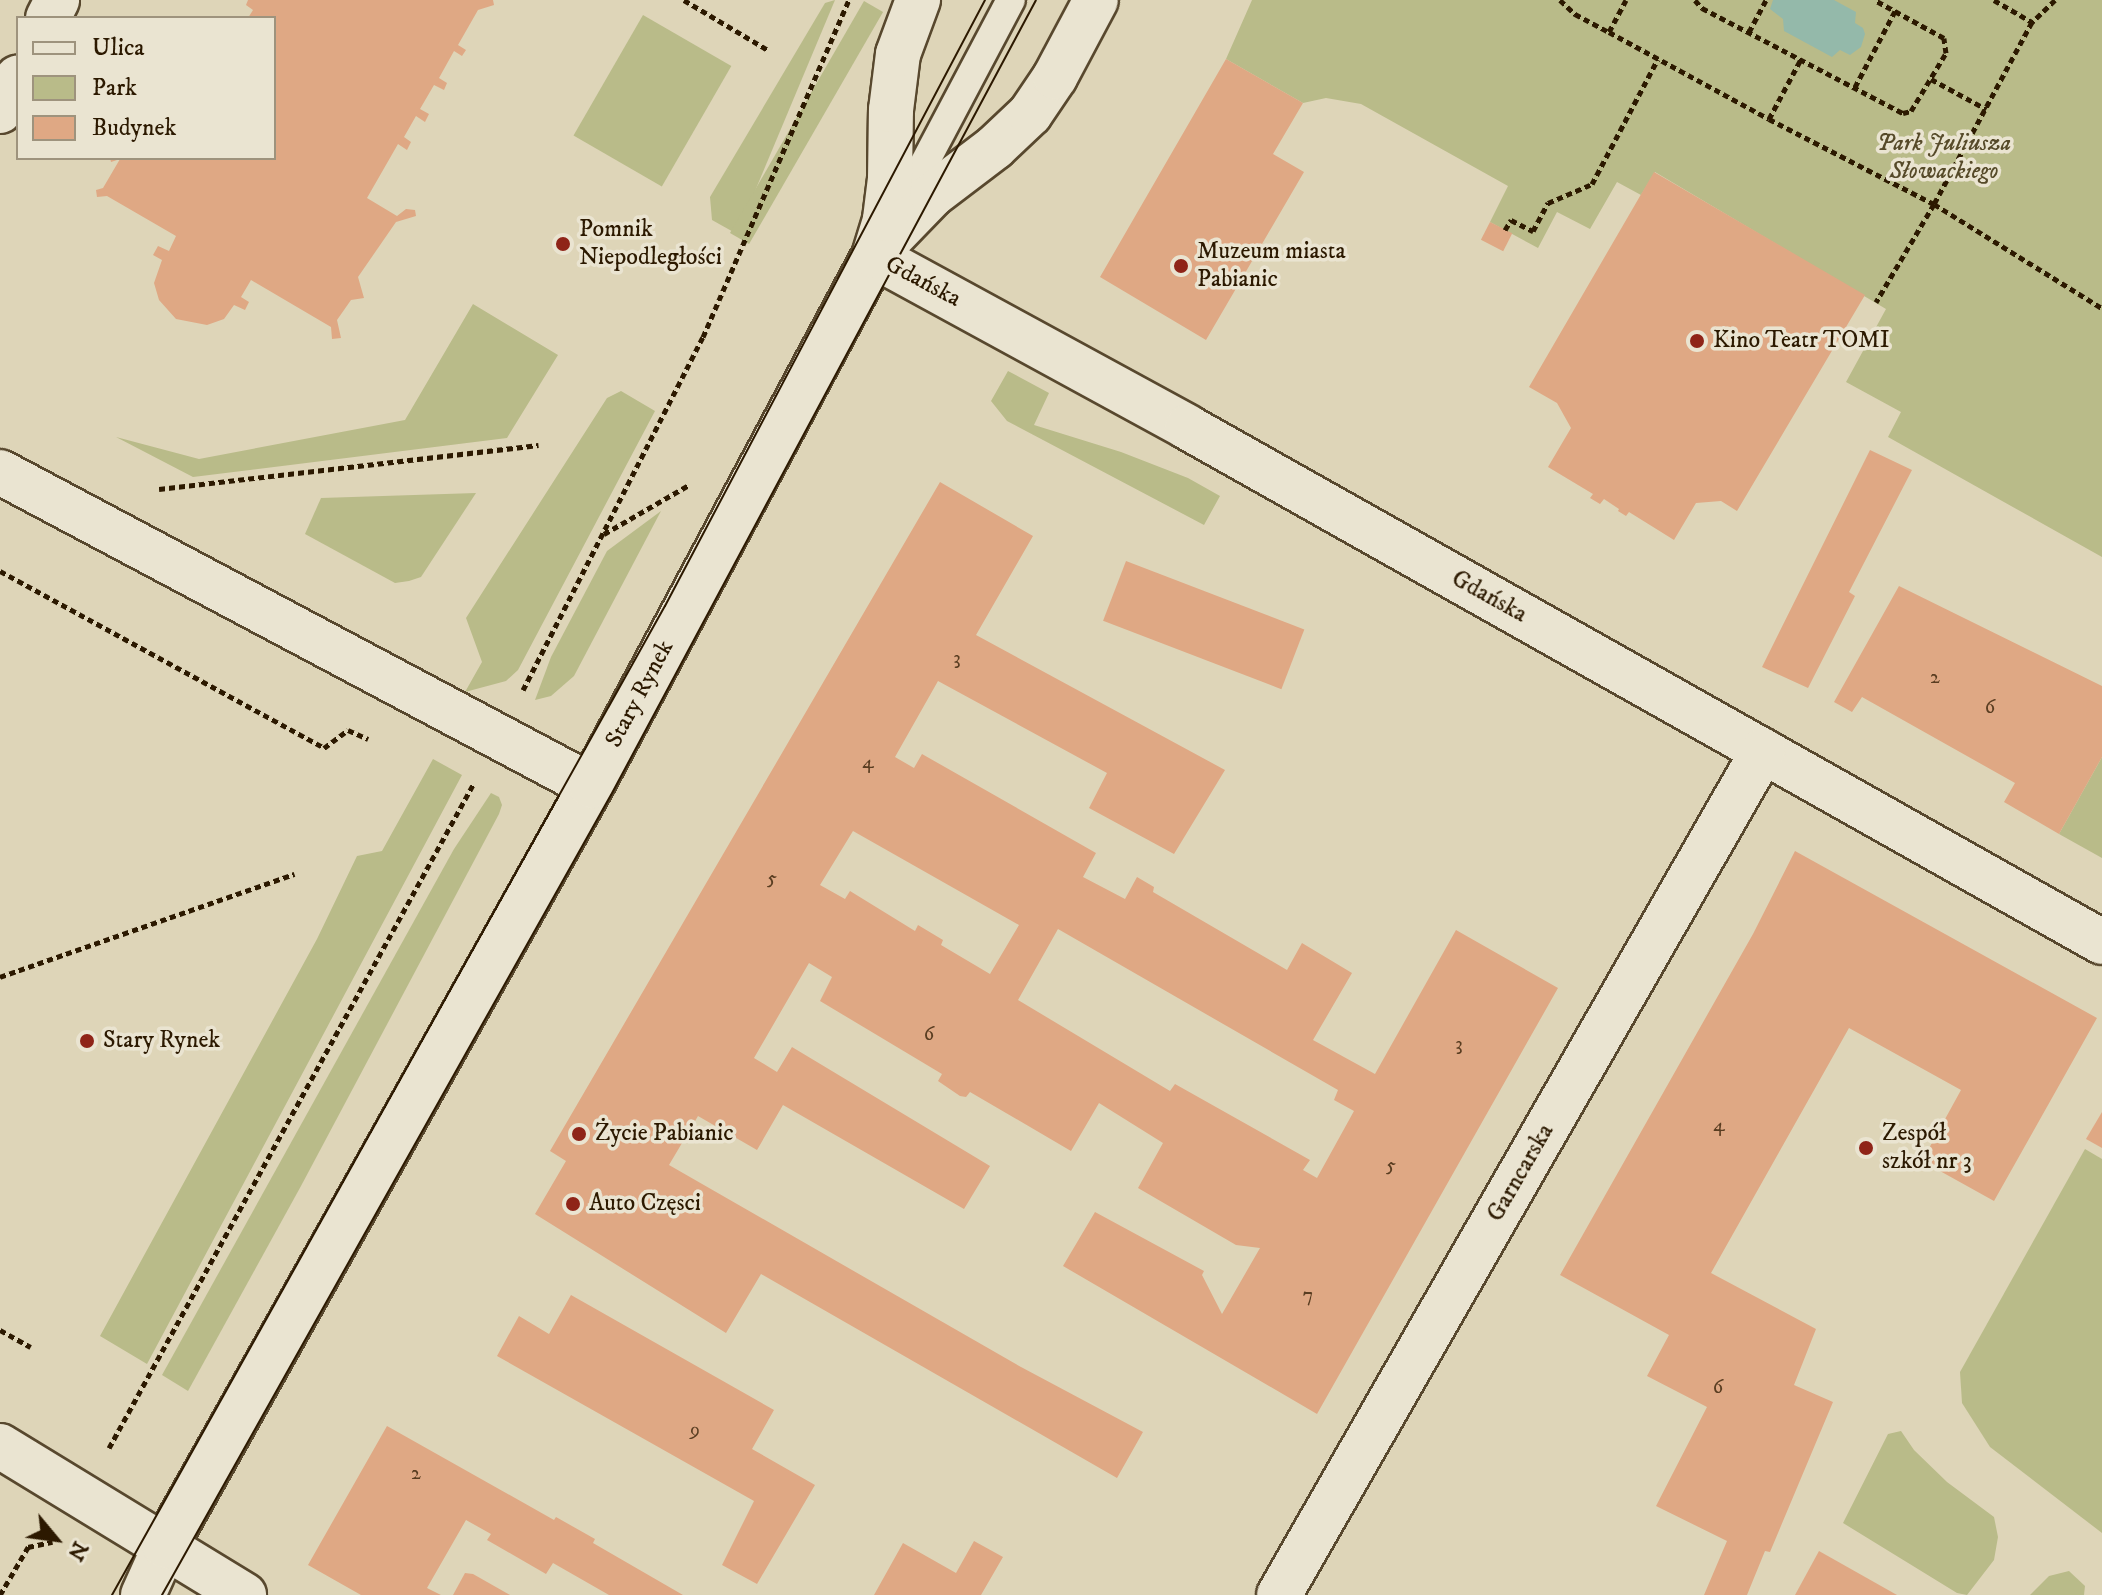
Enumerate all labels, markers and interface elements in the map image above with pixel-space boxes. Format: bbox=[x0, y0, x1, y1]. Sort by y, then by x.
legend bbox=[16, 16, 276, 160]
text: Ulica bbox=[92, 33, 145, 63]
text: Park bbox=[92, 73, 137, 103]
text: Budynek bbox=[92, 113, 176, 143]
park label: Park Juliusza Słowackiego bbox=[1877, 130, 2011, 186]
place label: Pomnik Niepodległości bbox=[579, 216, 722, 272]
marker: Pomnik Niepodległości bbox=[554, 235, 572, 253]
place label: Muzeum miasta Pabianic bbox=[1197, 238, 1346, 294]
street label: Gdańska bbox=[880, 250, 966, 314]
marker: Muzeum miasta Pabianic bbox=[1172, 257, 1190, 275]
place label: Kino Teatr TOMI bbox=[1713, 327, 1890, 355]
marker: Kino Teatr TOMI bbox=[1688, 332, 1706, 350]
street label: Gdańska bbox=[1446, 565, 1532, 629]
street label: Stary Rynek bbox=[600, 635, 680, 753]
house number: 3 bbox=[953, 646, 961, 670]
house number: 2 bbox=[1930, 665, 1940, 689]
house number: 6 bbox=[1985, 695, 1995, 719]
house number: 4 bbox=[862, 750, 874, 774]
house number: 5 bbox=[767, 866, 777, 890]
house number: 6 bbox=[924, 1022, 934, 1046]
place label: Stary Rynek bbox=[103, 1027, 220, 1055]
marker: Stary Rynek bbox=[78, 1032, 96, 1050]
house number: 3 bbox=[1455, 1032, 1463, 1056]
house number: 4 bbox=[1713, 1113, 1725, 1137]
street label: Garncarska bbox=[1482, 1119, 1560, 1227]
place label: Życie Pabianic bbox=[595, 1120, 734, 1148]
place label: Zespół szkół nr 3 bbox=[1882, 1120, 1972, 1176]
marker: Życie Pabianic bbox=[570, 1125, 588, 1143]
marker: Zespół szkół nr 3 bbox=[1857, 1139, 1875, 1157]
house number: 5 bbox=[1386, 1153, 1396, 1177]
place label: Auto Częsci bbox=[589, 1190, 701, 1218]
marker: Auto Częsci bbox=[564, 1195, 582, 1213]
house number: 7 bbox=[1303, 1283, 1313, 1307]
house number: 6 bbox=[1713, 1375, 1723, 1399]
house number: 9 bbox=[690, 1418, 700, 1442]
house number: 2 bbox=[411, 1461, 421, 1485]
north arrow bbox=[16, 1499, 96, 1579]
text: N bbox=[61, 1536, 94, 1565]

